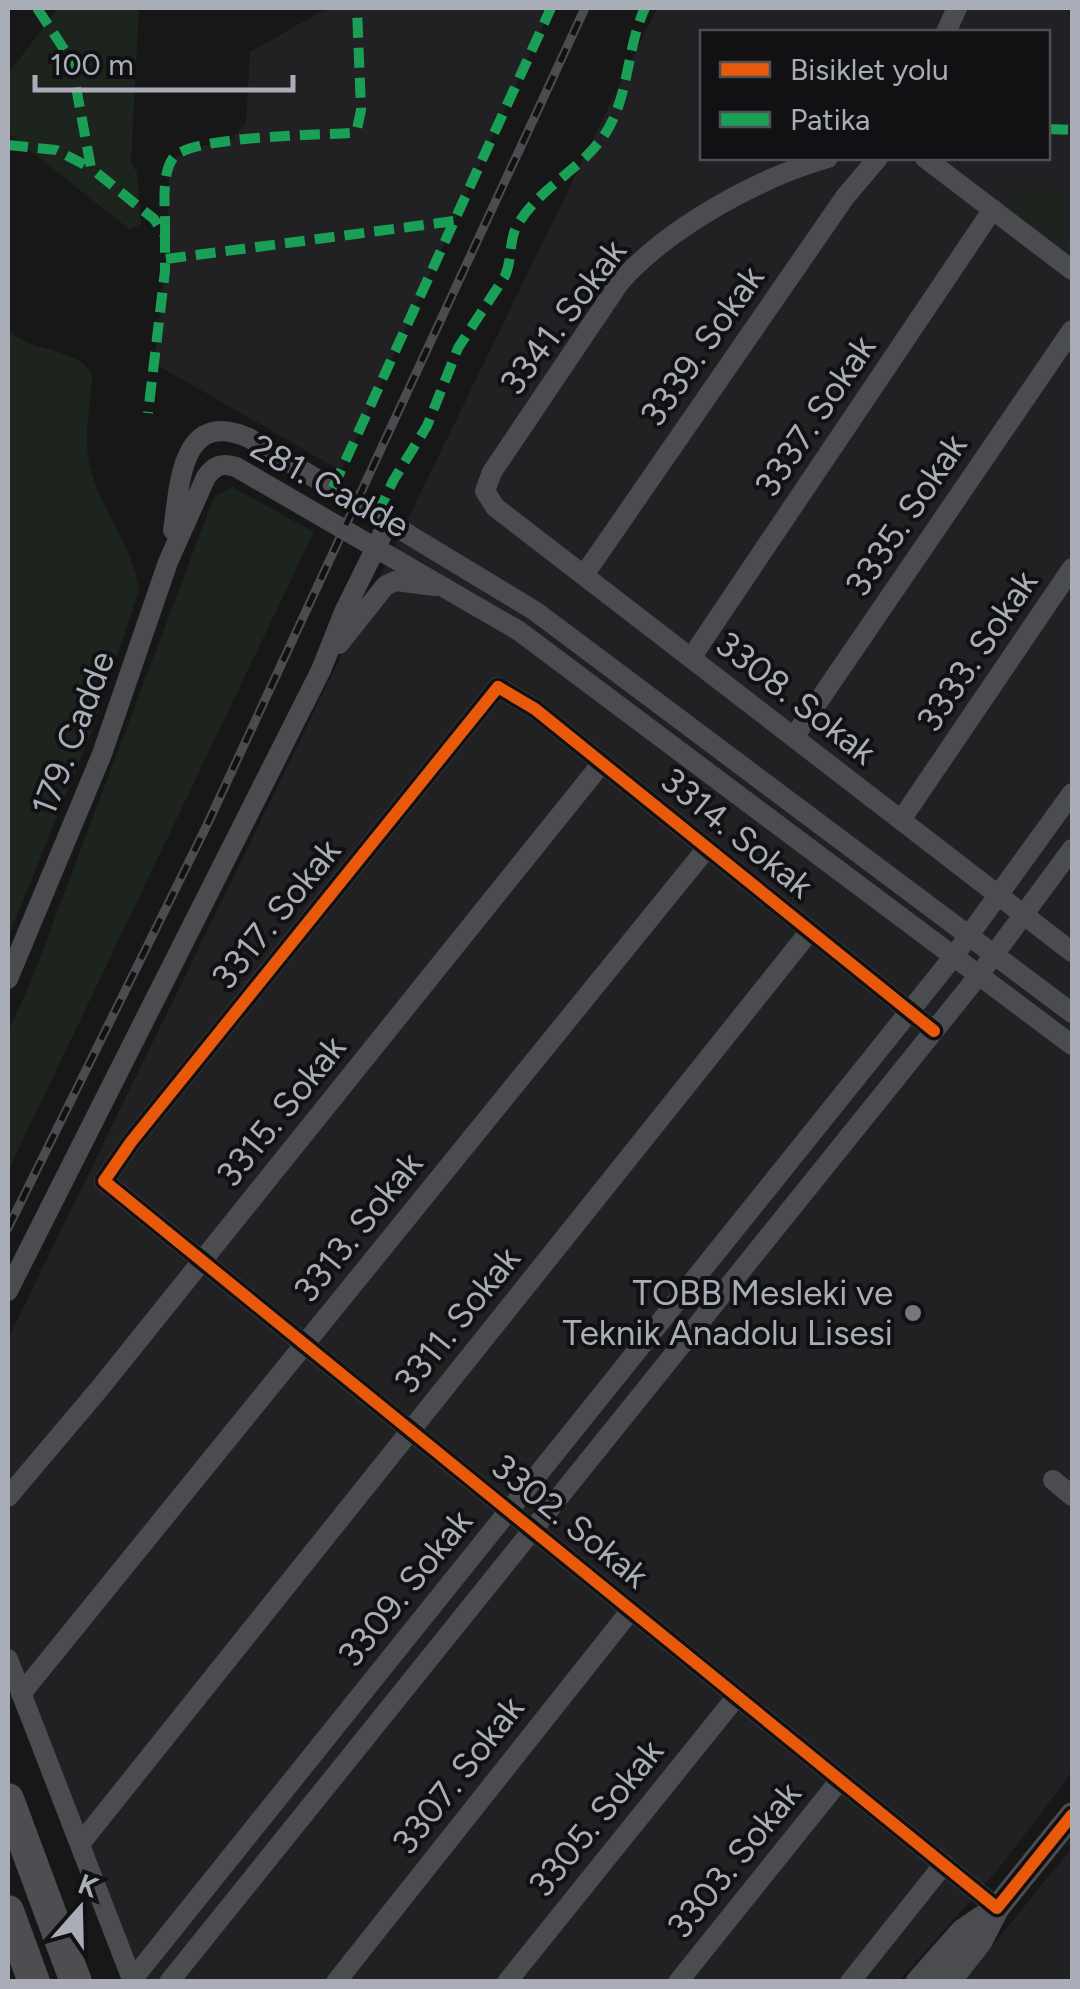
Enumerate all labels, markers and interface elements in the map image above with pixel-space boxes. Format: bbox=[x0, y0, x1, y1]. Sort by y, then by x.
scale bar bbox=[35, 30, 292, 92]
legend bbox=[700, 30, 1050, 160]
text: 100 m bbox=[50, 46, 134, 83]
text: Bisiklet yolu bbox=[790, 51, 949, 88]
text: Patika bbox=[790, 101, 870, 138]
street label: 3341. Sokak bbox=[491, 231, 635, 403]
street label: 3339. Sokak bbox=[631, 258, 773, 434]
street label: 3337. Sokak bbox=[746, 328, 884, 504]
street label: 281. Cadde bbox=[243, 425, 417, 547]
street label: 3335. Sokak bbox=[836, 426, 976, 604]
street label: 3333. Sokak bbox=[908, 562, 1046, 740]
street label: 3308. Sokak bbox=[708, 623, 884, 773]
street label: 179. Cadde bbox=[23, 645, 123, 821]
street label: 3314. Sokak bbox=[653, 759, 822, 907]
street label: 3317. Sokak bbox=[203, 831, 349, 997]
street label: 3315. Sokak bbox=[207, 1027, 355, 1195]
street label: 3313. Sokak bbox=[285, 1144, 431, 1310]
street label: 3311. Sokak bbox=[385, 1238, 529, 1402]
place label: TOBB Mesleki ve Teknik Anadolu Lisesi bbox=[563, 1272, 893, 1354]
marker: TOBB Mesleki ve Teknik Anadolu Lisesi bbox=[902, 1302, 924, 1324]
street label: 3302. Sokak bbox=[483, 1445, 657, 1597]
street label: 3309. Sokak bbox=[329, 1501, 481, 1675]
street label: 3307. Sokak bbox=[383, 1688, 533, 1862]
street label: 3305. Sokak bbox=[520, 1731, 672, 1905]
street label: 3303. Sokak bbox=[658, 1773, 810, 1947]
north arrow bbox=[30, 1859, 130, 1959]
text: K bbox=[74, 1866, 103, 1905]

